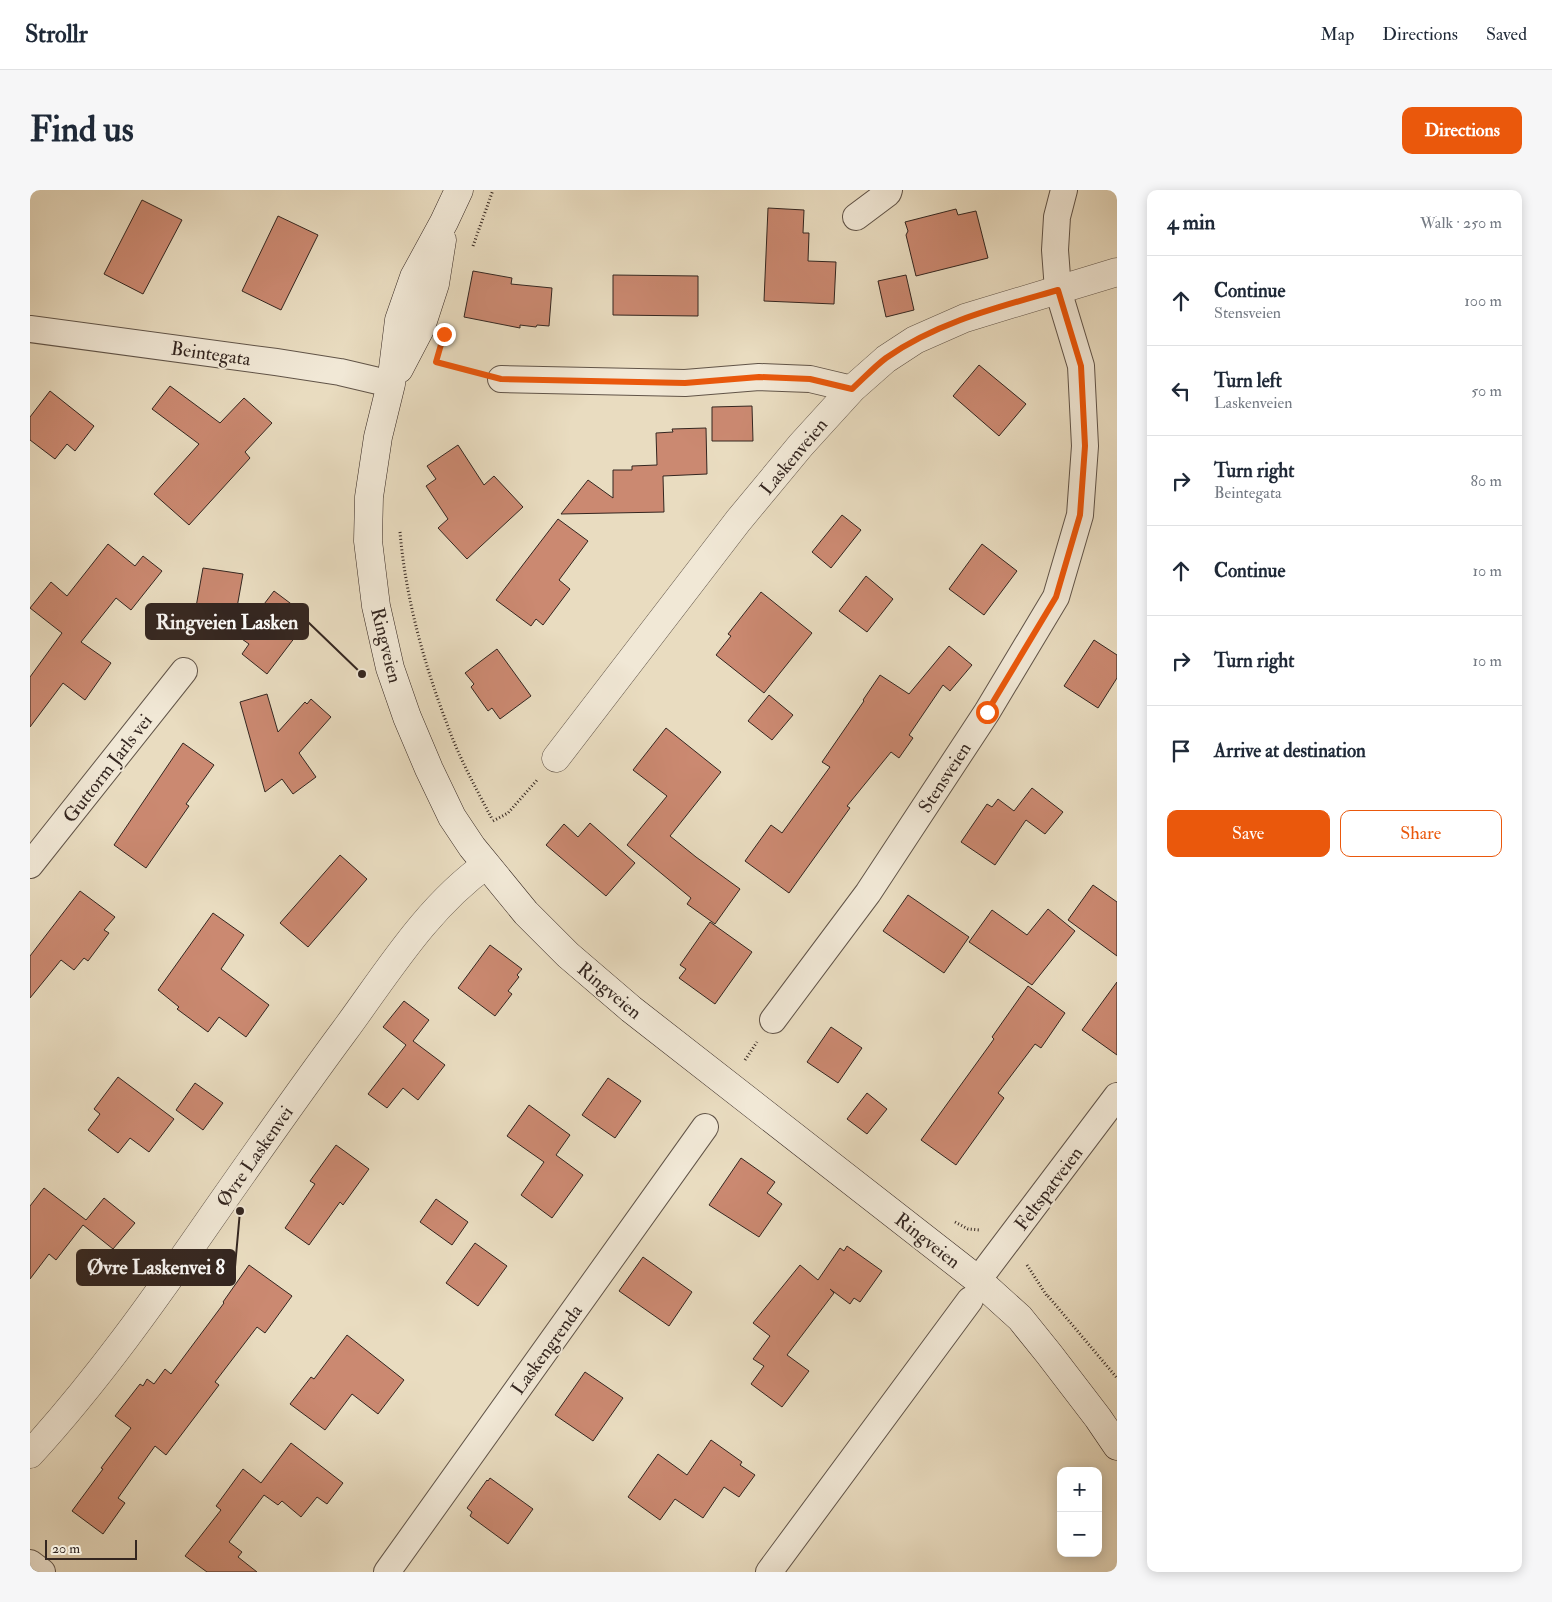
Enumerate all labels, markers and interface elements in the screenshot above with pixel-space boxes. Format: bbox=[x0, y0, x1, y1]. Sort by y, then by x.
text: Strollr bbox=[25, 19, 88, 50]
text: Map bbox=[1321, 23, 1354, 46]
text: Directions bbox=[1382, 23, 1458, 46]
text: Saved bbox=[1486, 23, 1527, 46]
button: Directions bbox=[1402, 107, 1522, 154]
text: Find us bbox=[30, 108, 134, 152]
text: 4 min bbox=[1167, 209, 1215, 236]
text: Walk · 250 m bbox=[1420, 213, 1502, 233]
text: Continue bbox=[1214, 279, 1285, 303]
icon: ahead bbox=[1167, 287, 1195, 315]
text: 100 m bbox=[1464, 291, 1502, 311]
text: Stensveien bbox=[1214, 303, 1281, 323]
route end bbox=[433, 323, 456, 346]
street label: Beintegata bbox=[169, 337, 253, 371]
text: Turn left bbox=[1214, 369, 1282, 393]
icon: left bbox=[1167, 377, 1195, 405]
text: 50 m bbox=[1471, 381, 1502, 401]
text: Laskenveien bbox=[1214, 393, 1292, 413]
street label: Laskenveien bbox=[755, 413, 833, 500]
text: Turn right bbox=[1214, 459, 1294, 483]
icon: right bbox=[1167, 467, 1195, 495]
text: 80 m bbox=[1471, 471, 1502, 491]
text: Beintegata bbox=[1214, 483, 1282, 503]
icon: ahead bbox=[1167, 557, 1195, 585]
text: Continue bbox=[1214, 559, 1285, 583]
text: 10 m bbox=[1472, 561, 1502, 581]
callout: Ringveien Lasken bbox=[146, 604, 308, 639]
street label: Ringveien bbox=[365, 605, 407, 686]
text: Ringveien Lasken bbox=[156, 610, 299, 636]
icon: right bbox=[1167, 647, 1195, 675]
text: Turn right bbox=[1214, 649, 1294, 673]
text: 10 m bbox=[1472, 651, 1502, 671]
route start bbox=[976, 701, 999, 724]
street label: Guttorm Jarls vei bbox=[58, 709, 158, 828]
street label: Stensveien bbox=[913, 737, 977, 817]
icon: arrive bbox=[1167, 737, 1195, 765]
text: Arrive at destination bbox=[1214, 739, 1366, 763]
button: Save bbox=[1167, 810, 1330, 857]
button: Share bbox=[1340, 810, 1502, 857]
street label: Ringveien bbox=[572, 957, 647, 1025]
street label: Øvre Laskenvei bbox=[211, 1101, 298, 1212]
street label: Feltspatveien bbox=[1009, 1142, 1089, 1236]
street label: Ringveien bbox=[890, 1208, 965, 1274]
callout: Øvre Laskenvei 8 bbox=[77, 1250, 235, 1285]
text: Øvre Laskenvei 8 bbox=[87, 1255, 226, 1280]
street label: Laskengrenda bbox=[506, 1300, 588, 1399]
map controls bbox=[1057, 1467, 1102, 1557]
button: + bbox=[1057, 1467, 1102, 1512]
button: − bbox=[1057, 1512, 1102, 1557]
scale bar bbox=[45, 1537, 138, 1560]
text: 20 m bbox=[52, 1540, 80, 1557]

